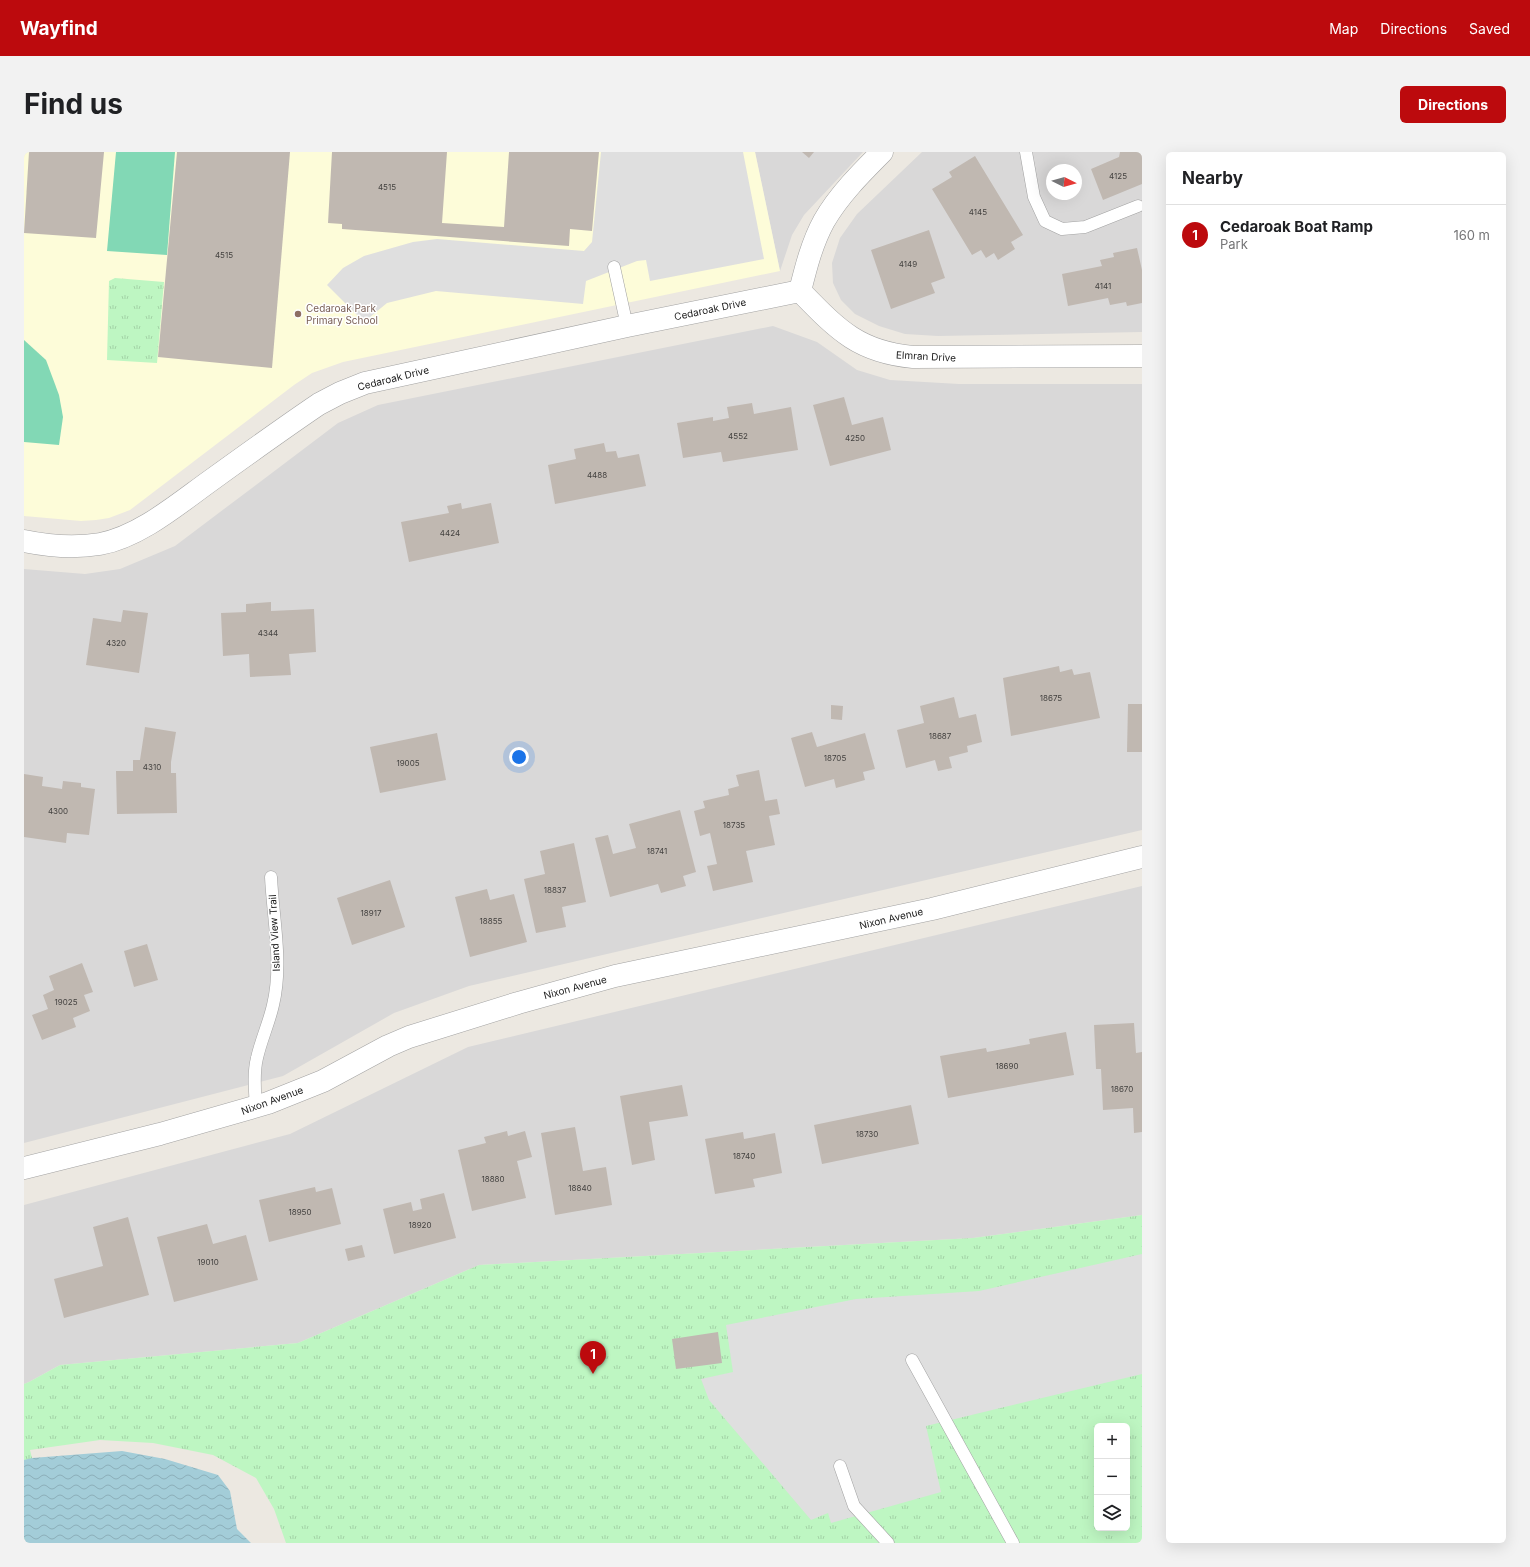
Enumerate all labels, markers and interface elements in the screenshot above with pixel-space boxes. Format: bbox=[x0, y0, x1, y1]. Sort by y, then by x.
text: Wayfind bbox=[20, 17, 98, 40]
text: Map bbox=[1329, 20, 1358, 37]
text: Directions bbox=[1380, 20, 1447, 37]
text: Saved bbox=[1469, 20, 1510, 37]
button: Directions bbox=[1400, 86, 1506, 123]
text: Find us bbox=[24, 87, 123, 121]
north arrow bbox=[1046, 164, 1082, 200]
text: Nearby bbox=[1182, 168, 1243, 188]
house number: 4125 bbox=[1109, 171, 1127, 181]
house number: 4515 bbox=[378, 182, 396, 192]
house number: 4145 bbox=[969, 207, 987, 217]
text: Cedaroak Boat Ramp bbox=[1220, 217, 1373, 236]
text: 1 bbox=[1192, 227, 1198, 243]
text: 160 m bbox=[1453, 227, 1490, 243]
text: Park bbox=[1220, 236, 1248, 252]
house number: 4515 bbox=[215, 250, 233, 260]
house number: 4149 bbox=[899, 259, 917, 269]
house number: 4141 bbox=[1095, 281, 1111, 291]
street label: Cedaroak Drive bbox=[673, 295, 747, 322]
place label: Cedaroak Park Primary School bbox=[306, 302, 378, 326]
marker: Cedaroak Park Primary School bbox=[293, 309, 303, 319]
street label: Elmran Drive bbox=[896, 348, 956, 364]
street label: Cedaroak Drive bbox=[356, 363, 430, 393]
house number: 4552 bbox=[728, 431, 748, 441]
house number: 4250 bbox=[845, 433, 865, 443]
house number: 4488 bbox=[587, 470, 607, 480]
house number: 4424 bbox=[440, 528, 460, 538]
house number: 4344 bbox=[258, 628, 278, 638]
house number: 4320 bbox=[106, 638, 126, 648]
house number: 18675 bbox=[1040, 693, 1062, 703]
house number: 18687 bbox=[929, 731, 952, 741]
your location bbox=[509, 747, 529, 767]
house number: 18705 bbox=[824, 753, 846, 763]
house number: 19005 bbox=[396, 758, 420, 768]
house number: 4310 bbox=[143, 762, 161, 772]
house number: 4300 bbox=[48, 806, 68, 816]
house number: 18735 bbox=[723, 820, 745, 830]
house number: 18741 bbox=[647, 846, 667, 856]
house number: 18837 bbox=[544, 885, 567, 895]
street label: Island View Trail bbox=[266, 894, 282, 972]
street label: Nixon Avenue bbox=[858, 905, 924, 931]
house number: 18917 bbox=[361, 908, 382, 918]
house number: 18855 bbox=[480, 916, 503, 926]
street label: Nixon Avenue bbox=[542, 973, 608, 1001]
house number: 19025 bbox=[54, 997, 78, 1007]
house number: 18690 bbox=[995, 1061, 1019, 1071]
street label: Nixon Avenue bbox=[239, 1083, 305, 1117]
house number: 18670 bbox=[1111, 1084, 1133, 1094]
house number: 18730 bbox=[856, 1129, 878, 1139]
house number: 18740 bbox=[733, 1151, 755, 1161]
house number: 18880 bbox=[481, 1174, 505, 1184]
house number: 18840 bbox=[568, 1183, 592, 1193]
house number: 18950 bbox=[288, 1207, 312, 1217]
house number: 18920 bbox=[408, 1220, 432, 1230]
house number: 19010 bbox=[197, 1257, 219, 1267]
pin: 1 bbox=[580, 1341, 606, 1374]
map controls bbox=[1094, 1423, 1130, 1531]
button: + bbox=[1094, 1423, 1130, 1459]
button: − bbox=[1094, 1459, 1130, 1495]
button: layers bbox=[1094, 1495, 1130, 1531]

